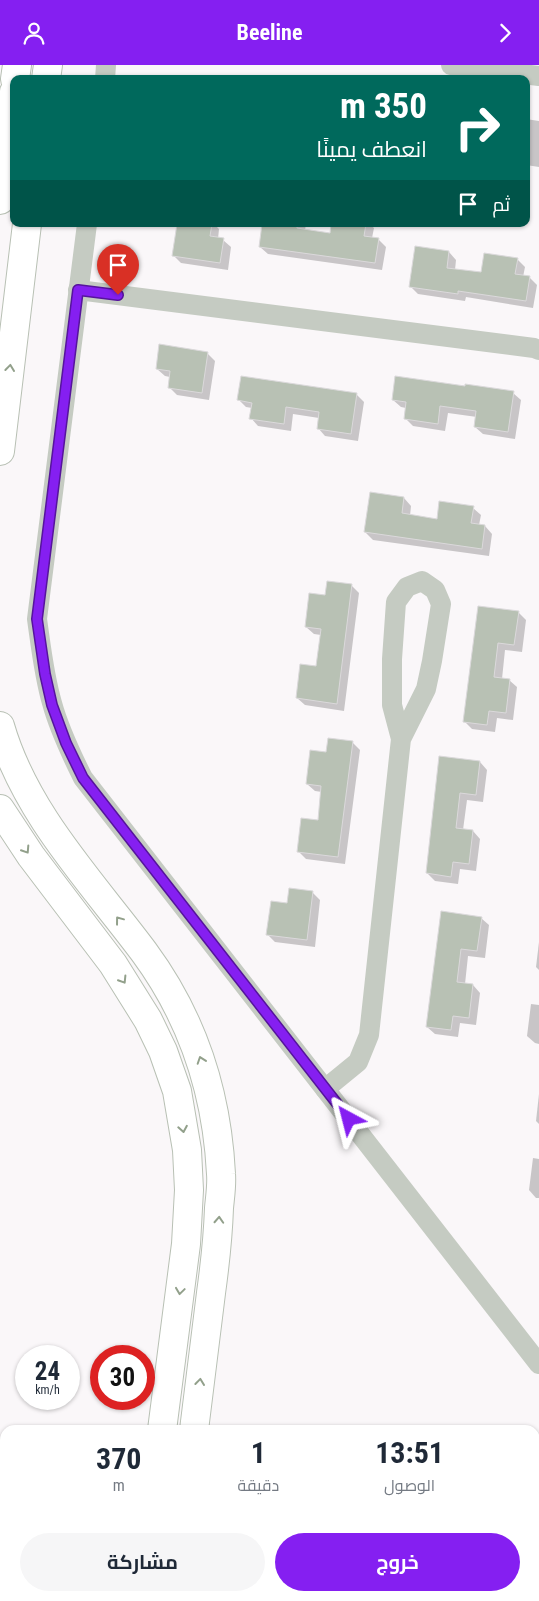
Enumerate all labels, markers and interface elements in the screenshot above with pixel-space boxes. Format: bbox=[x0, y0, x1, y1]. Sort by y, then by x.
icon: person bbox=[20, 19, 48, 47]
icon: forward bbox=[491, 19, 519, 47]
text: Beeline bbox=[237, 20, 302, 45]
text: 350 m bbox=[340, 86, 427, 127]
icon: right bbox=[445, 95, 510, 160]
text: انعطف يمينًا bbox=[316, 137, 427, 162]
icon: arrive bbox=[454, 190, 482, 218]
text: ثم bbox=[492, 193, 510, 216]
pin bbox=[97, 244, 139, 295]
icon: arrive bbox=[104, 251, 132, 279]
one-way arrow bbox=[4, 364, 15, 372]
one-way arrow bbox=[20, 844, 30, 853]
one-way arrow bbox=[117, 917, 125, 926]
one-way arrow bbox=[117, 975, 127, 984]
one-way arrow bbox=[197, 1056, 207, 1065]
position arrow bbox=[322, 1092, 374, 1144]
one-way arrow bbox=[178, 1125, 188, 1133]
one-way arrow bbox=[213, 1216, 224, 1224]
one-way arrow bbox=[175, 1286, 185, 1295]
speed limit sign: 30 bbox=[90, 1345, 155, 1410]
text: 24 bbox=[35, 1357, 60, 1386]
one-way arrow bbox=[194, 1377, 205, 1385]
text: km/h bbox=[35, 1383, 60, 1397]
text: 1 bbox=[251, 1435, 266, 1470]
text: 13:51 bbox=[375, 1435, 444, 1470]
text: 370 bbox=[96, 1441, 142, 1476]
text: m bbox=[113, 1476, 125, 1495]
text: دقيقة bbox=[238, 1476, 279, 1495]
text: الوصول bbox=[384, 1476, 435, 1495]
button: مشاركة bbox=[20, 1533, 265, 1591]
button: خروج bbox=[275, 1533, 520, 1591]

